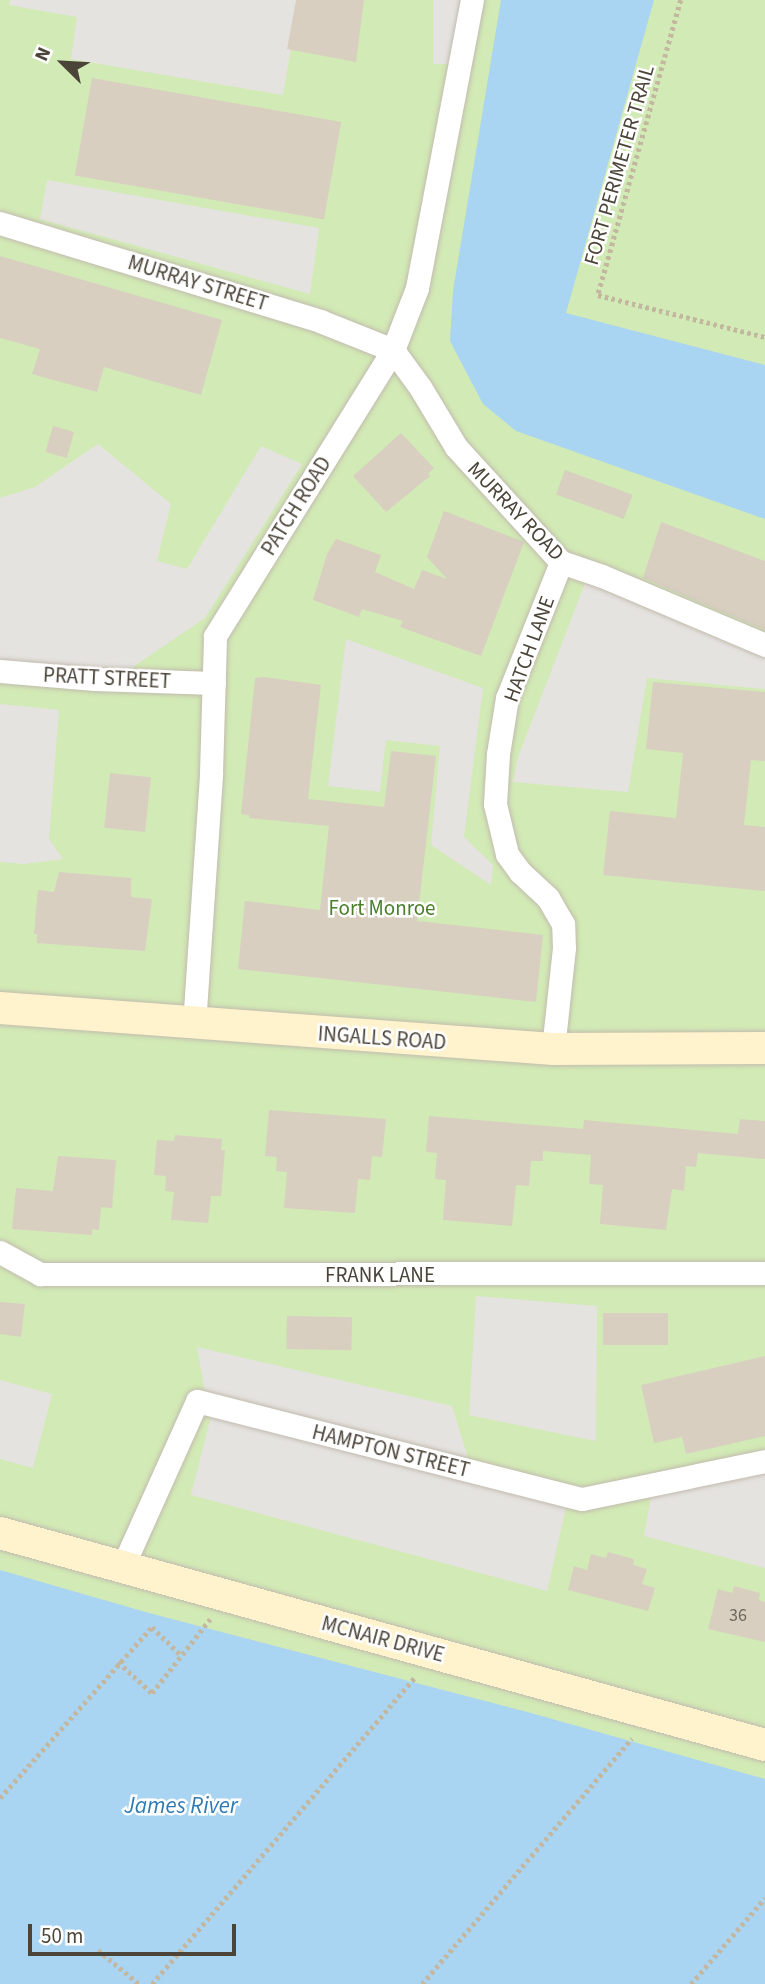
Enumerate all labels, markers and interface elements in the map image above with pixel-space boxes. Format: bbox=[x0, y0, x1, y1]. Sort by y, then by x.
north arrow bbox=[28, 28, 98, 98]
text: N bbox=[28, 43, 58, 66]
street label: FORT PERIMETER TRAIL bbox=[578, 62, 660, 268]
street label: MURRAY STREET bbox=[125, 250, 271, 316]
street label: PATCH ROAD bbox=[256, 452, 336, 560]
street label: MURRAY ROAD bbox=[462, 456, 570, 566]
street label: HATCH LANE bbox=[498, 593, 560, 705]
street label: PRATT STREET bbox=[42, 662, 172, 694]
park label: Fort Monroe bbox=[328, 895, 436, 921]
street label: INGALLS ROAD bbox=[317, 1021, 447, 1055]
street label: FRANK LANE bbox=[325, 1262, 435, 1288]
street label: HAMPTON STREET bbox=[310, 1419, 472, 1483]
house number: 36 bbox=[729, 1605, 747, 1627]
street label: MCNAIR DRIVE bbox=[319, 1610, 447, 1668]
water label: James River bbox=[124, 1792, 238, 1820]
scale bar bbox=[32, 1910, 240, 1954]
text: 50 m bbox=[41, 1921, 83, 1951]

